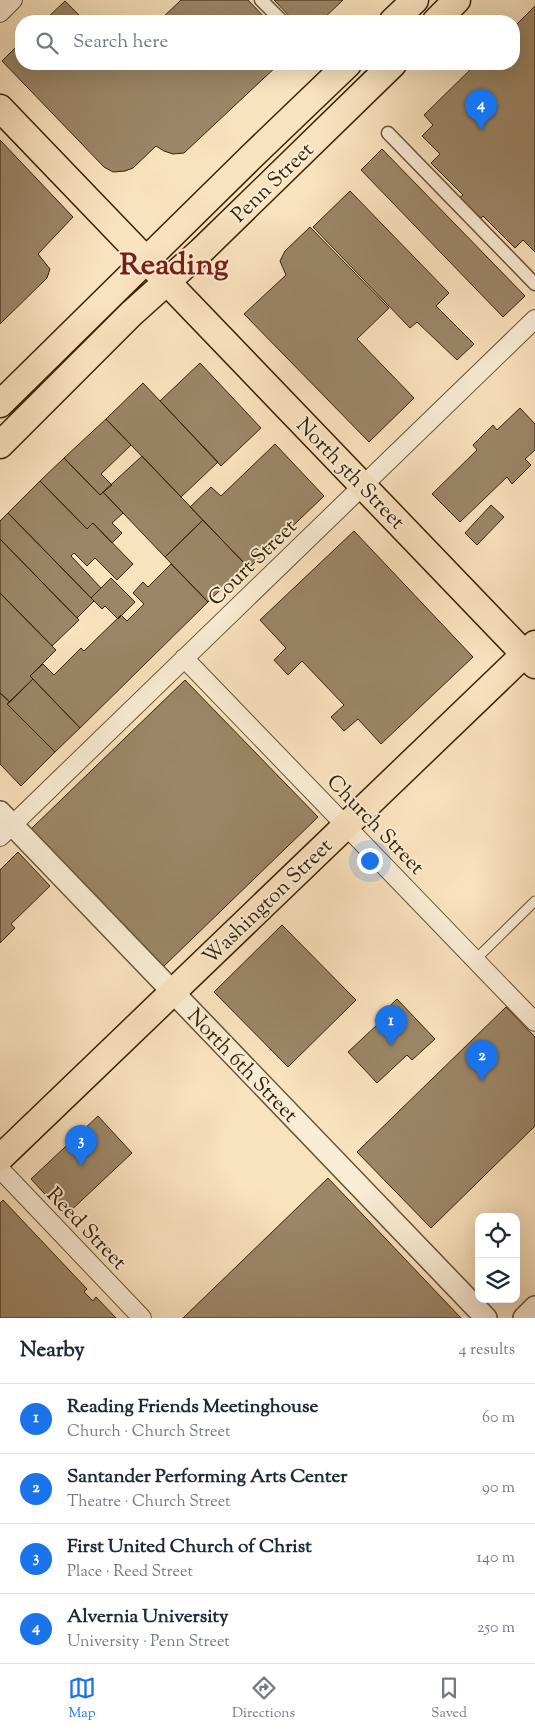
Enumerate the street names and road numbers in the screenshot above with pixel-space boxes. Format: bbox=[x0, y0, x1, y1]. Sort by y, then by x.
street label: Penn Street bbox=[225, 136, 321, 230]
street label: North 5th Street bbox=[288, 412, 411, 537]
street label: Court Street bbox=[202, 513, 305, 614]
street label: Church Street bbox=[319, 768, 430, 882]
street label: Washington Street bbox=[197, 832, 340, 972]
street label: North 6th Street bbox=[179, 1003, 304, 1130]
street label: Reed Street bbox=[38, 1181, 133, 1277]

